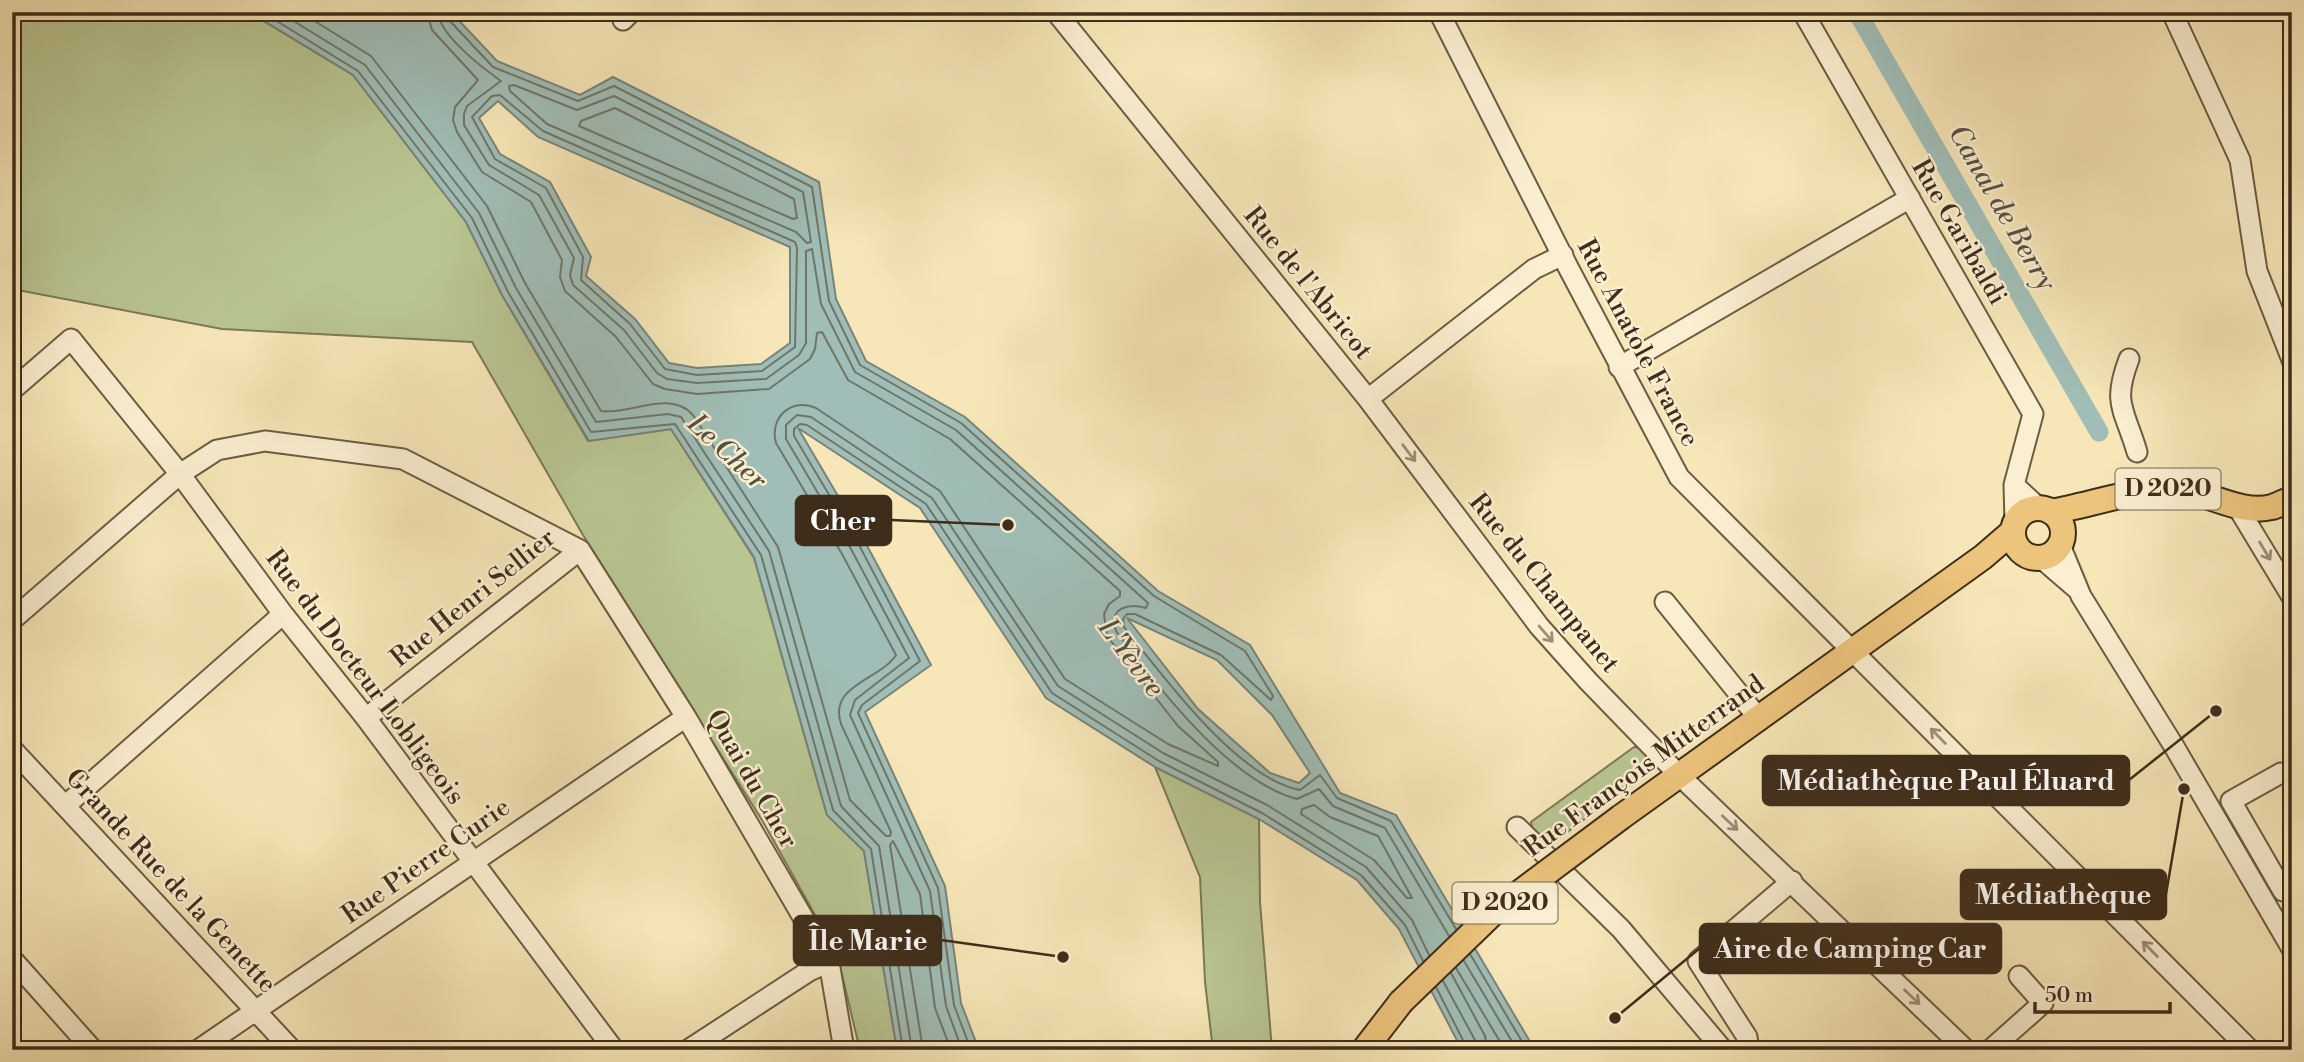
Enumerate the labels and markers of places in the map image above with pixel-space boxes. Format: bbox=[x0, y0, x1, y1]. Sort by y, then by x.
callout: Cher bbox=[796, 496, 891, 545]
callout: Médiathèque Paul Éluard bbox=[1763, 756, 2129, 805]
callout: Médiathèque bbox=[1961, 870, 2166, 919]
callout: Île Marie bbox=[794, 916, 941, 965]
callout: Aire de Camping Car bbox=[1700, 924, 2001, 973]

